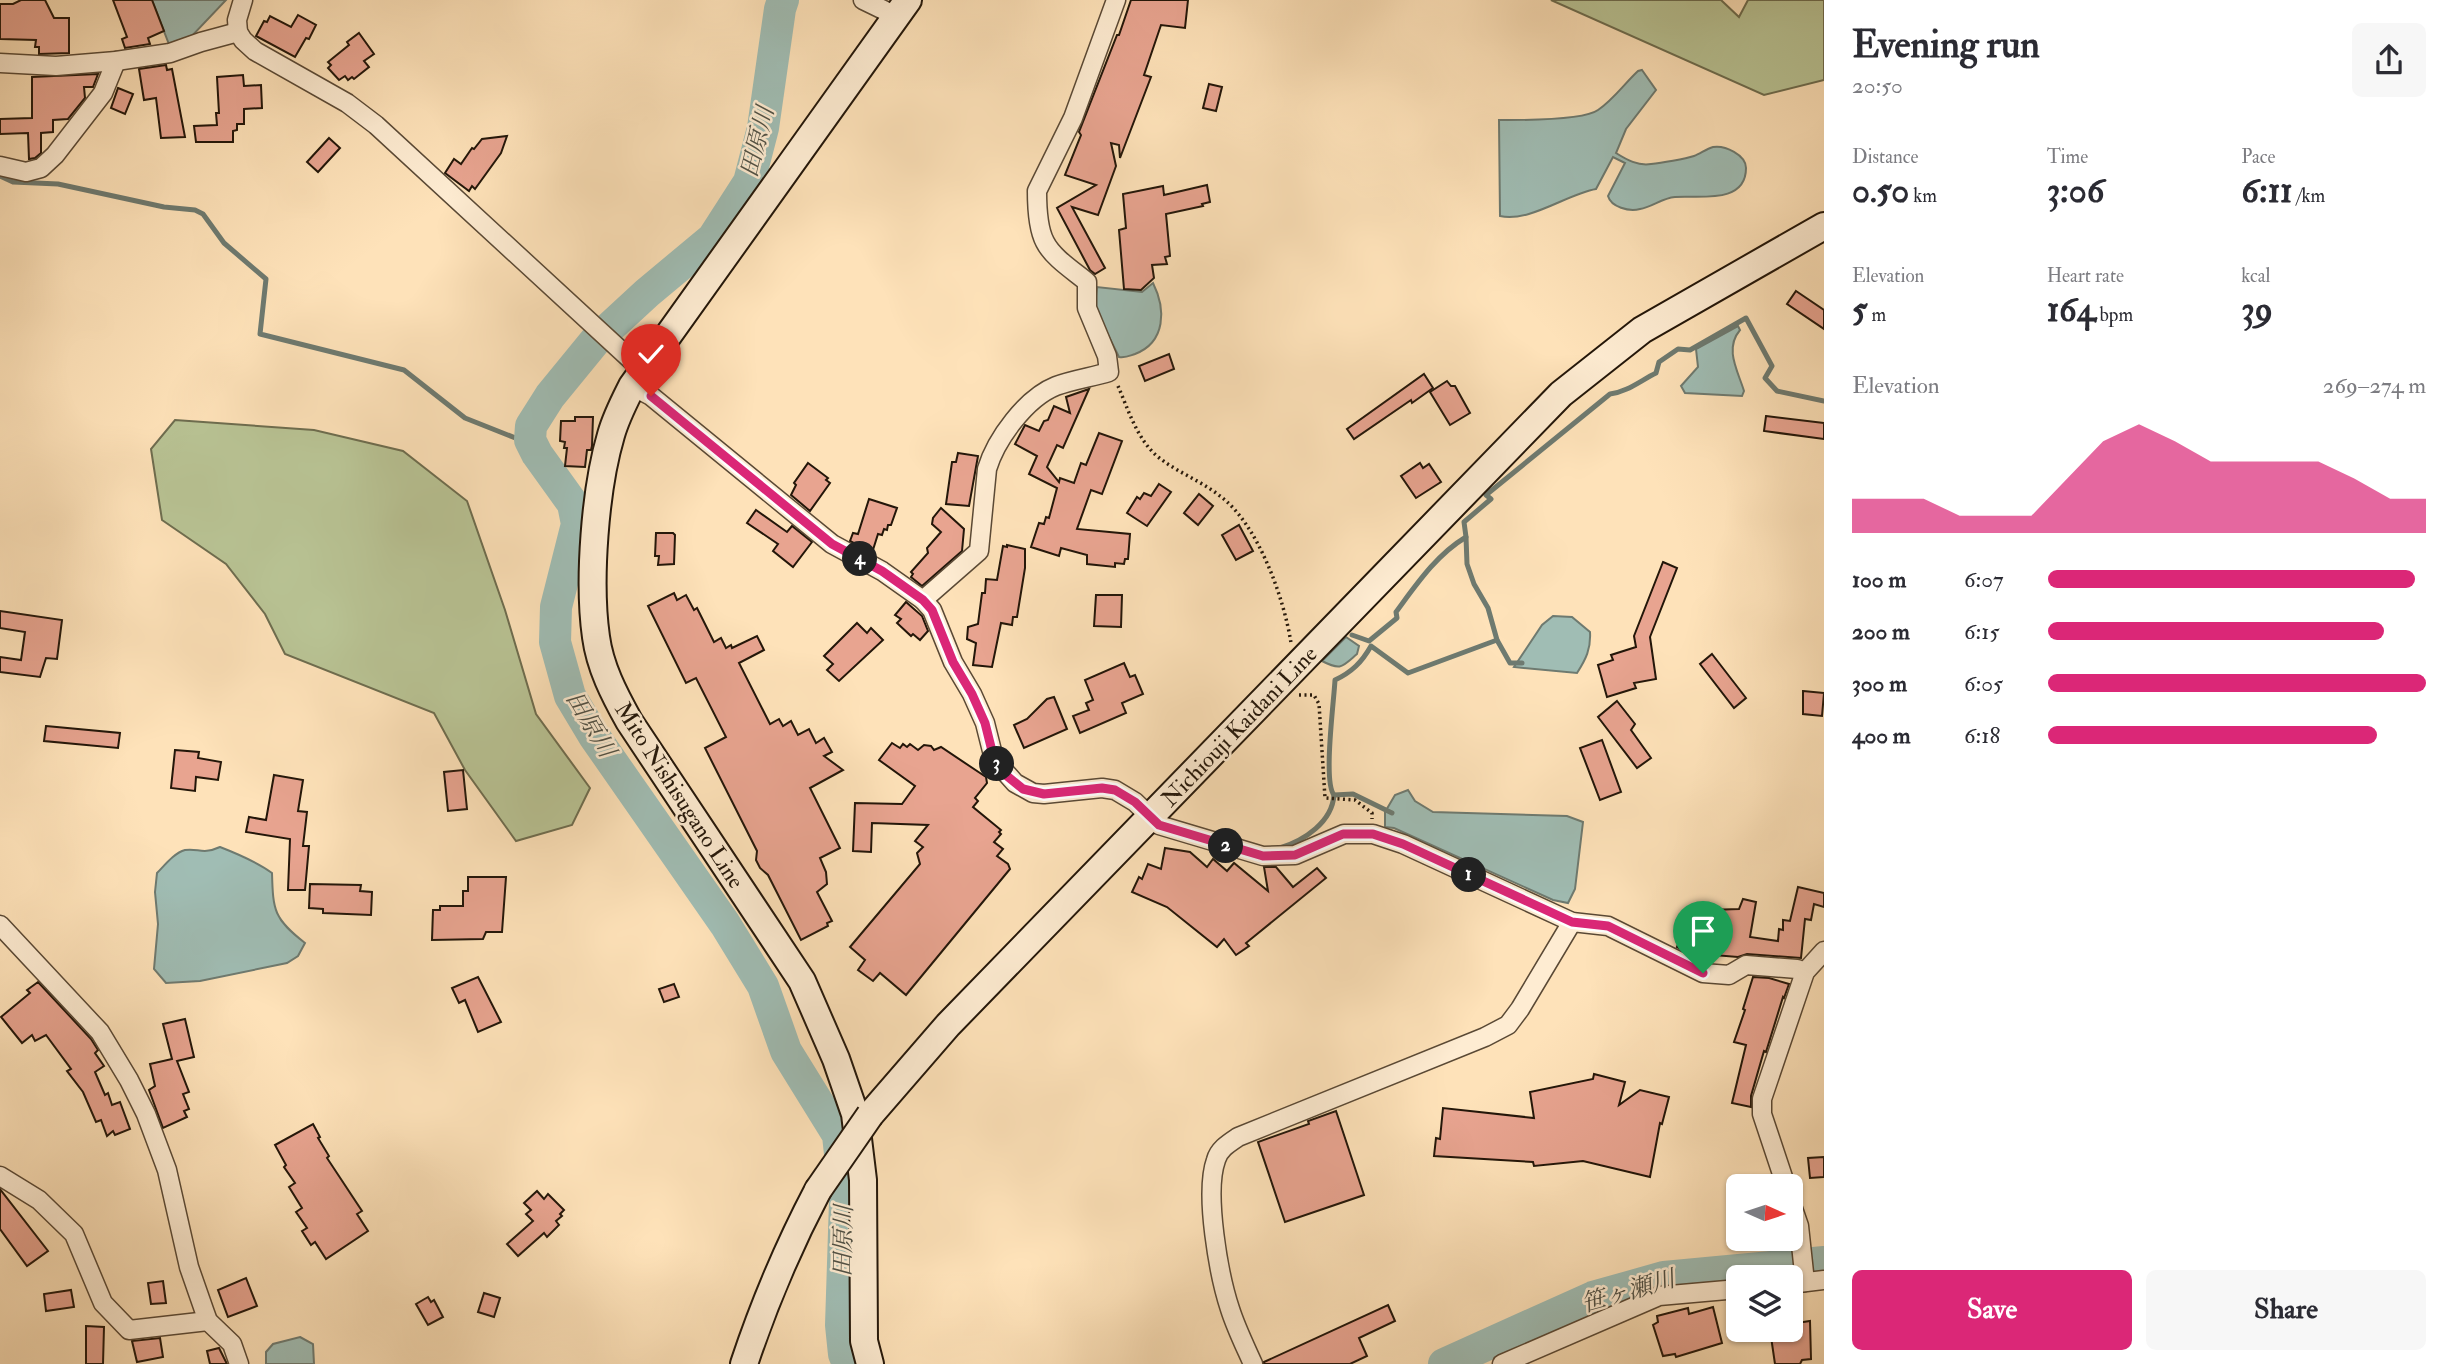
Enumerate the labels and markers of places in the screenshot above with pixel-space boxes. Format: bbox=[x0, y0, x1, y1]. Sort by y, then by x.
pin bbox=[621, 324, 681, 396]
pin: 4 bbox=[842, 542, 878, 576]
pin: 3 bbox=[979, 746, 1014, 782]
pin: 2 bbox=[1208, 828, 1244, 864]
pin: 1 bbox=[1452, 858, 1486, 892]
pin bbox=[1673, 901, 1733, 973]

